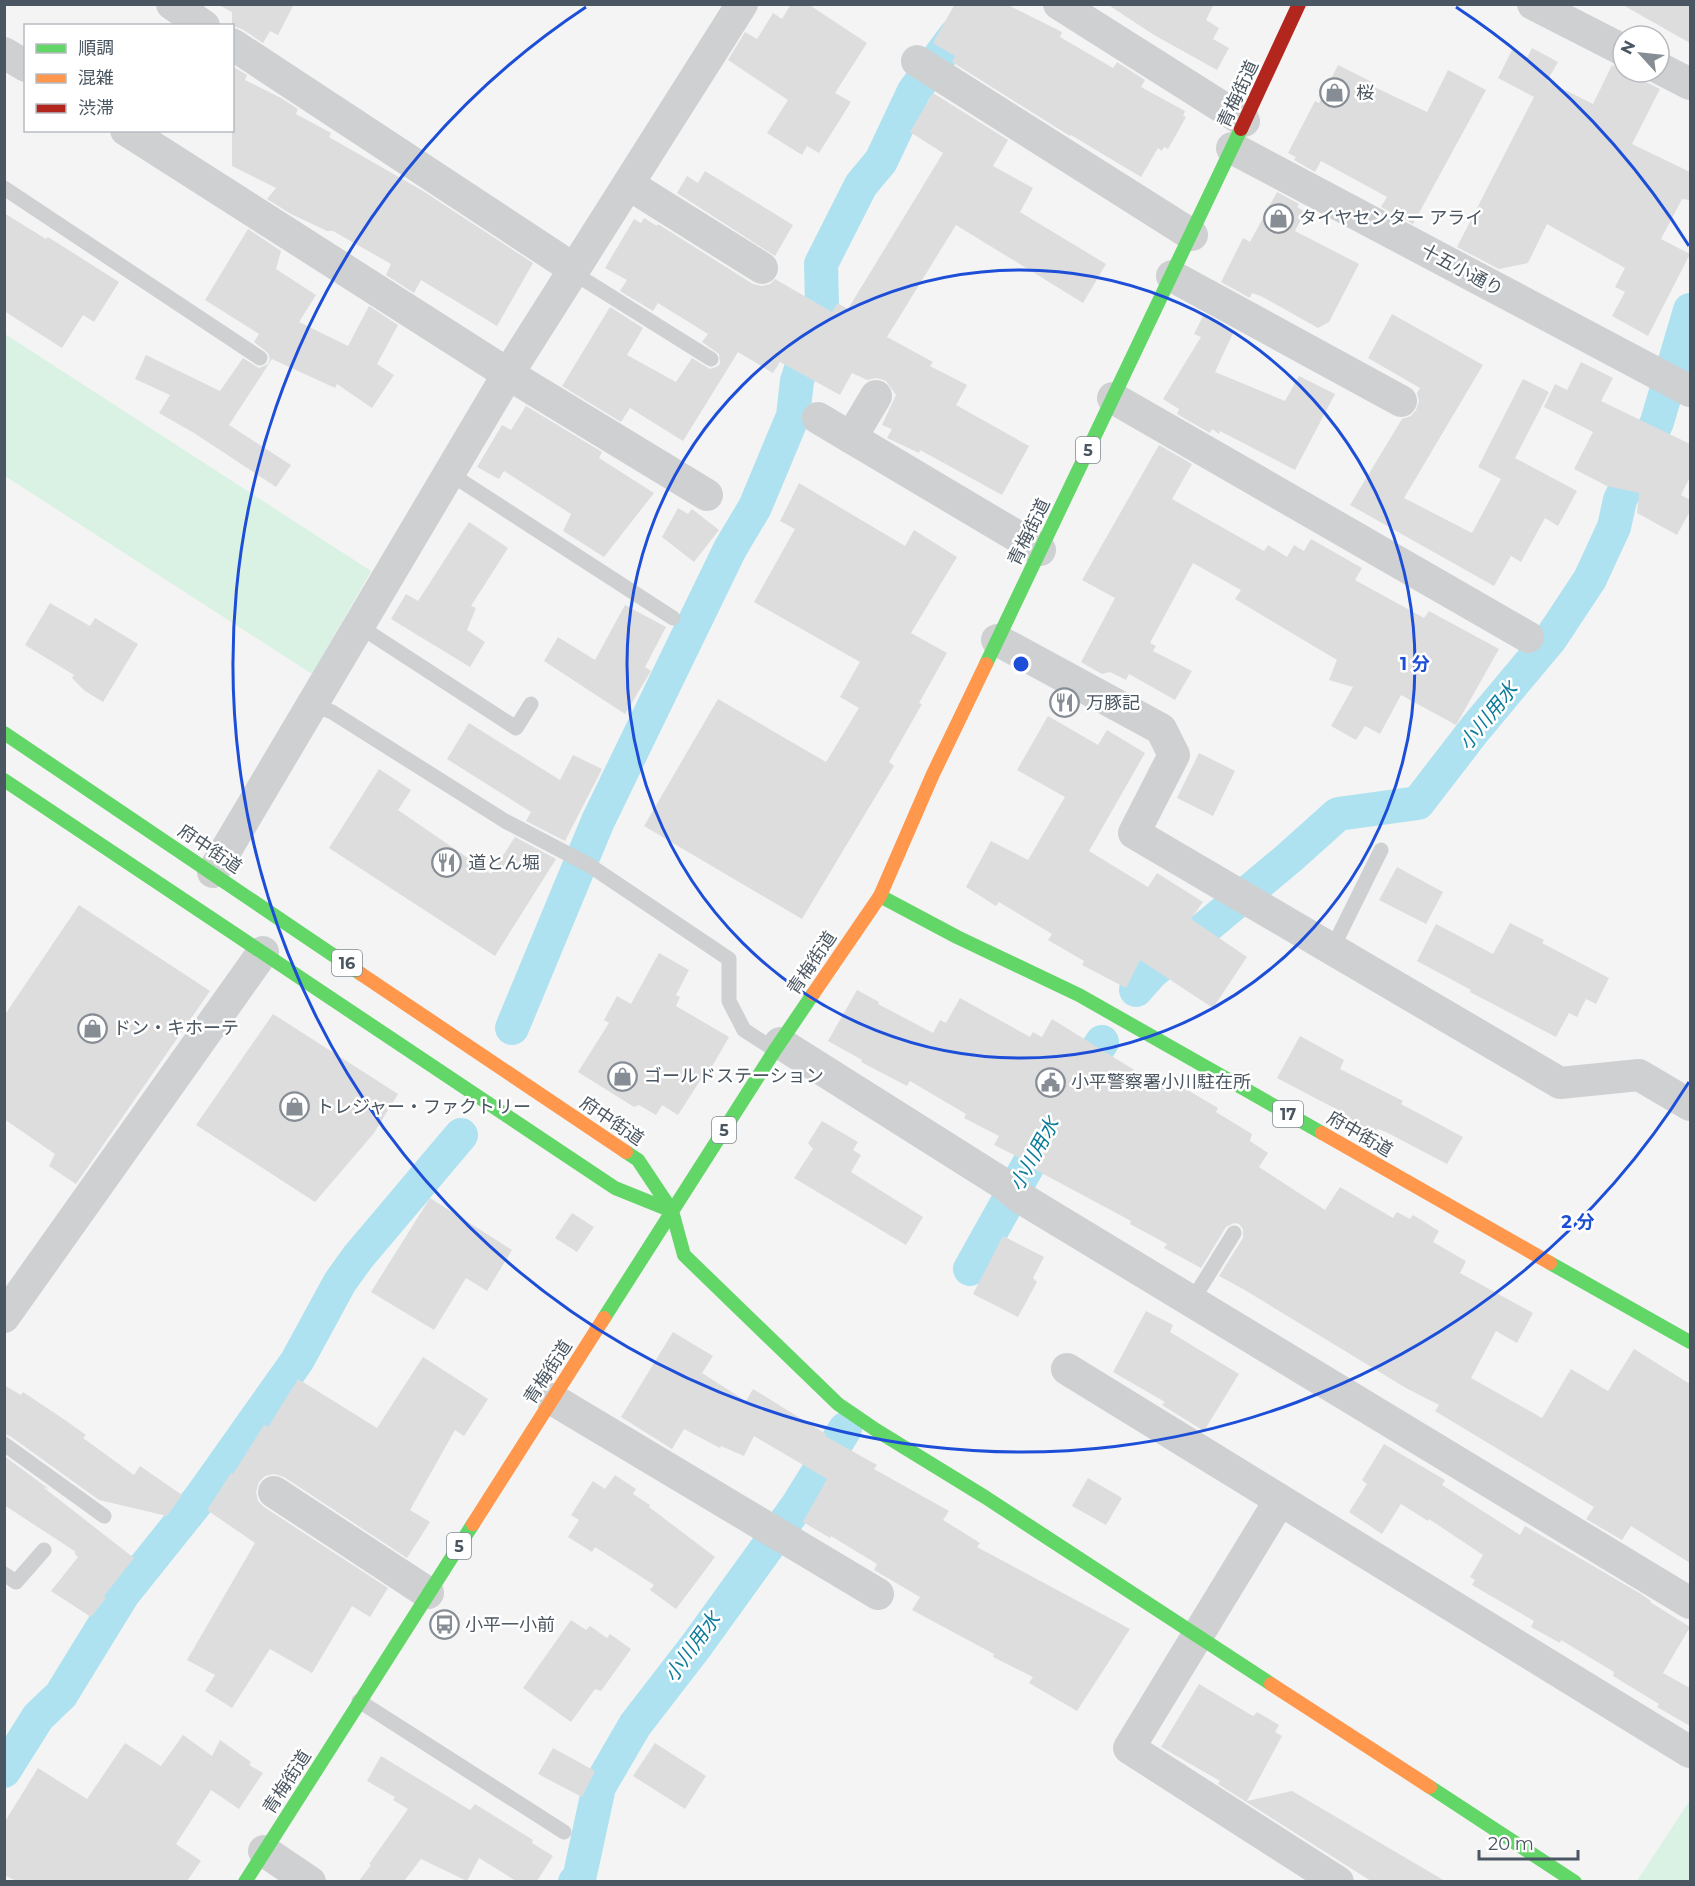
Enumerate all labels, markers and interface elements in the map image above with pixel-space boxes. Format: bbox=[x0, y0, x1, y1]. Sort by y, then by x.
legend bbox=[24, 24, 234, 132]
north arrow bbox=[1611, 24, 1671, 84]
text: 順調 bbox=[78, 37, 114, 59]
text: N bbox=[1617, 37, 1639, 57]
street label: 青梅街道 bbox=[1213, 57, 1263, 131]
text: 混雑 bbox=[78, 67, 114, 89]
shop icon: 桜 bbox=[1319, 77, 1351, 109]
place label: 桜 bbox=[1356, 82, 1374, 104]
text: 渋滞 bbox=[78, 97, 114, 119]
shop icon: タイヤセンター アライ bbox=[1262, 202, 1294, 234]
place label: タイヤセンター アライ bbox=[1299, 207, 1483, 229]
street label: 十五小通り bbox=[1417, 239, 1507, 301]
road number: 5 bbox=[1076, 437, 1100, 463]
street label: 青梅街道 bbox=[1003, 495, 1055, 569]
text: 1 分 bbox=[1400, 653, 1430, 675]
centre of rings bbox=[1011, 654, 1031, 674]
water label: 小川用水 bbox=[1454, 676, 1524, 755]
restaurant icon: 万豚記 bbox=[1049, 687, 1081, 719]
place label: 万豚記 bbox=[1086, 692, 1140, 714]
street label: 府中街道 bbox=[174, 820, 246, 878]
restaurant icon: 道とん堀 bbox=[431, 847, 463, 879]
place label: 道とん堀 bbox=[468, 852, 540, 874]
street label: 青梅街道 bbox=[783, 927, 841, 999]
road number: 16 bbox=[332, 950, 362, 976]
shop icon: ドン・キホーテ bbox=[76, 1012, 108, 1044]
place label: ドン・キホーテ bbox=[113, 1017, 239, 1039]
shop icon: ゴールドステーション bbox=[607, 1060, 639, 1092]
place label: ゴールドステーション bbox=[644, 1065, 824, 1087]
public building icon: 小平警察署小川駐在所 bbox=[1034, 1066, 1066, 1098]
place label: 小平警察署小川駐在所 bbox=[1071, 1071, 1251, 1093]
shop icon: トレジャー・ファクトリー bbox=[279, 1091, 311, 1123]
street label: 府中街道 bbox=[576, 1092, 648, 1150]
place label: トレジャー・ファクトリー bbox=[316, 1096, 531, 1118]
road number: 17 bbox=[1273, 1101, 1303, 1127]
street label: 府中街道 bbox=[1323, 1106, 1397, 1162]
water label: 小川用水 bbox=[1004, 1111, 1065, 1195]
road number: 5 bbox=[712, 1117, 736, 1143]
text: 2 分 bbox=[1561, 1211, 1595, 1233]
street label: 青梅街道 bbox=[519, 1336, 577, 1408]
road number: 5 bbox=[447, 1533, 471, 1559]
water label: 小川用水 bbox=[659, 1606, 726, 1686]
bus stop icon: 小平一小前 bbox=[428, 1609, 460, 1641]
place label: 小平一小前 bbox=[465, 1614, 555, 1636]
street label: 青梅街道 bbox=[258, 1746, 316, 1818]
scale bar bbox=[1479, 1823, 1578, 1861]
text: 20 m bbox=[1488, 1833, 1534, 1855]

